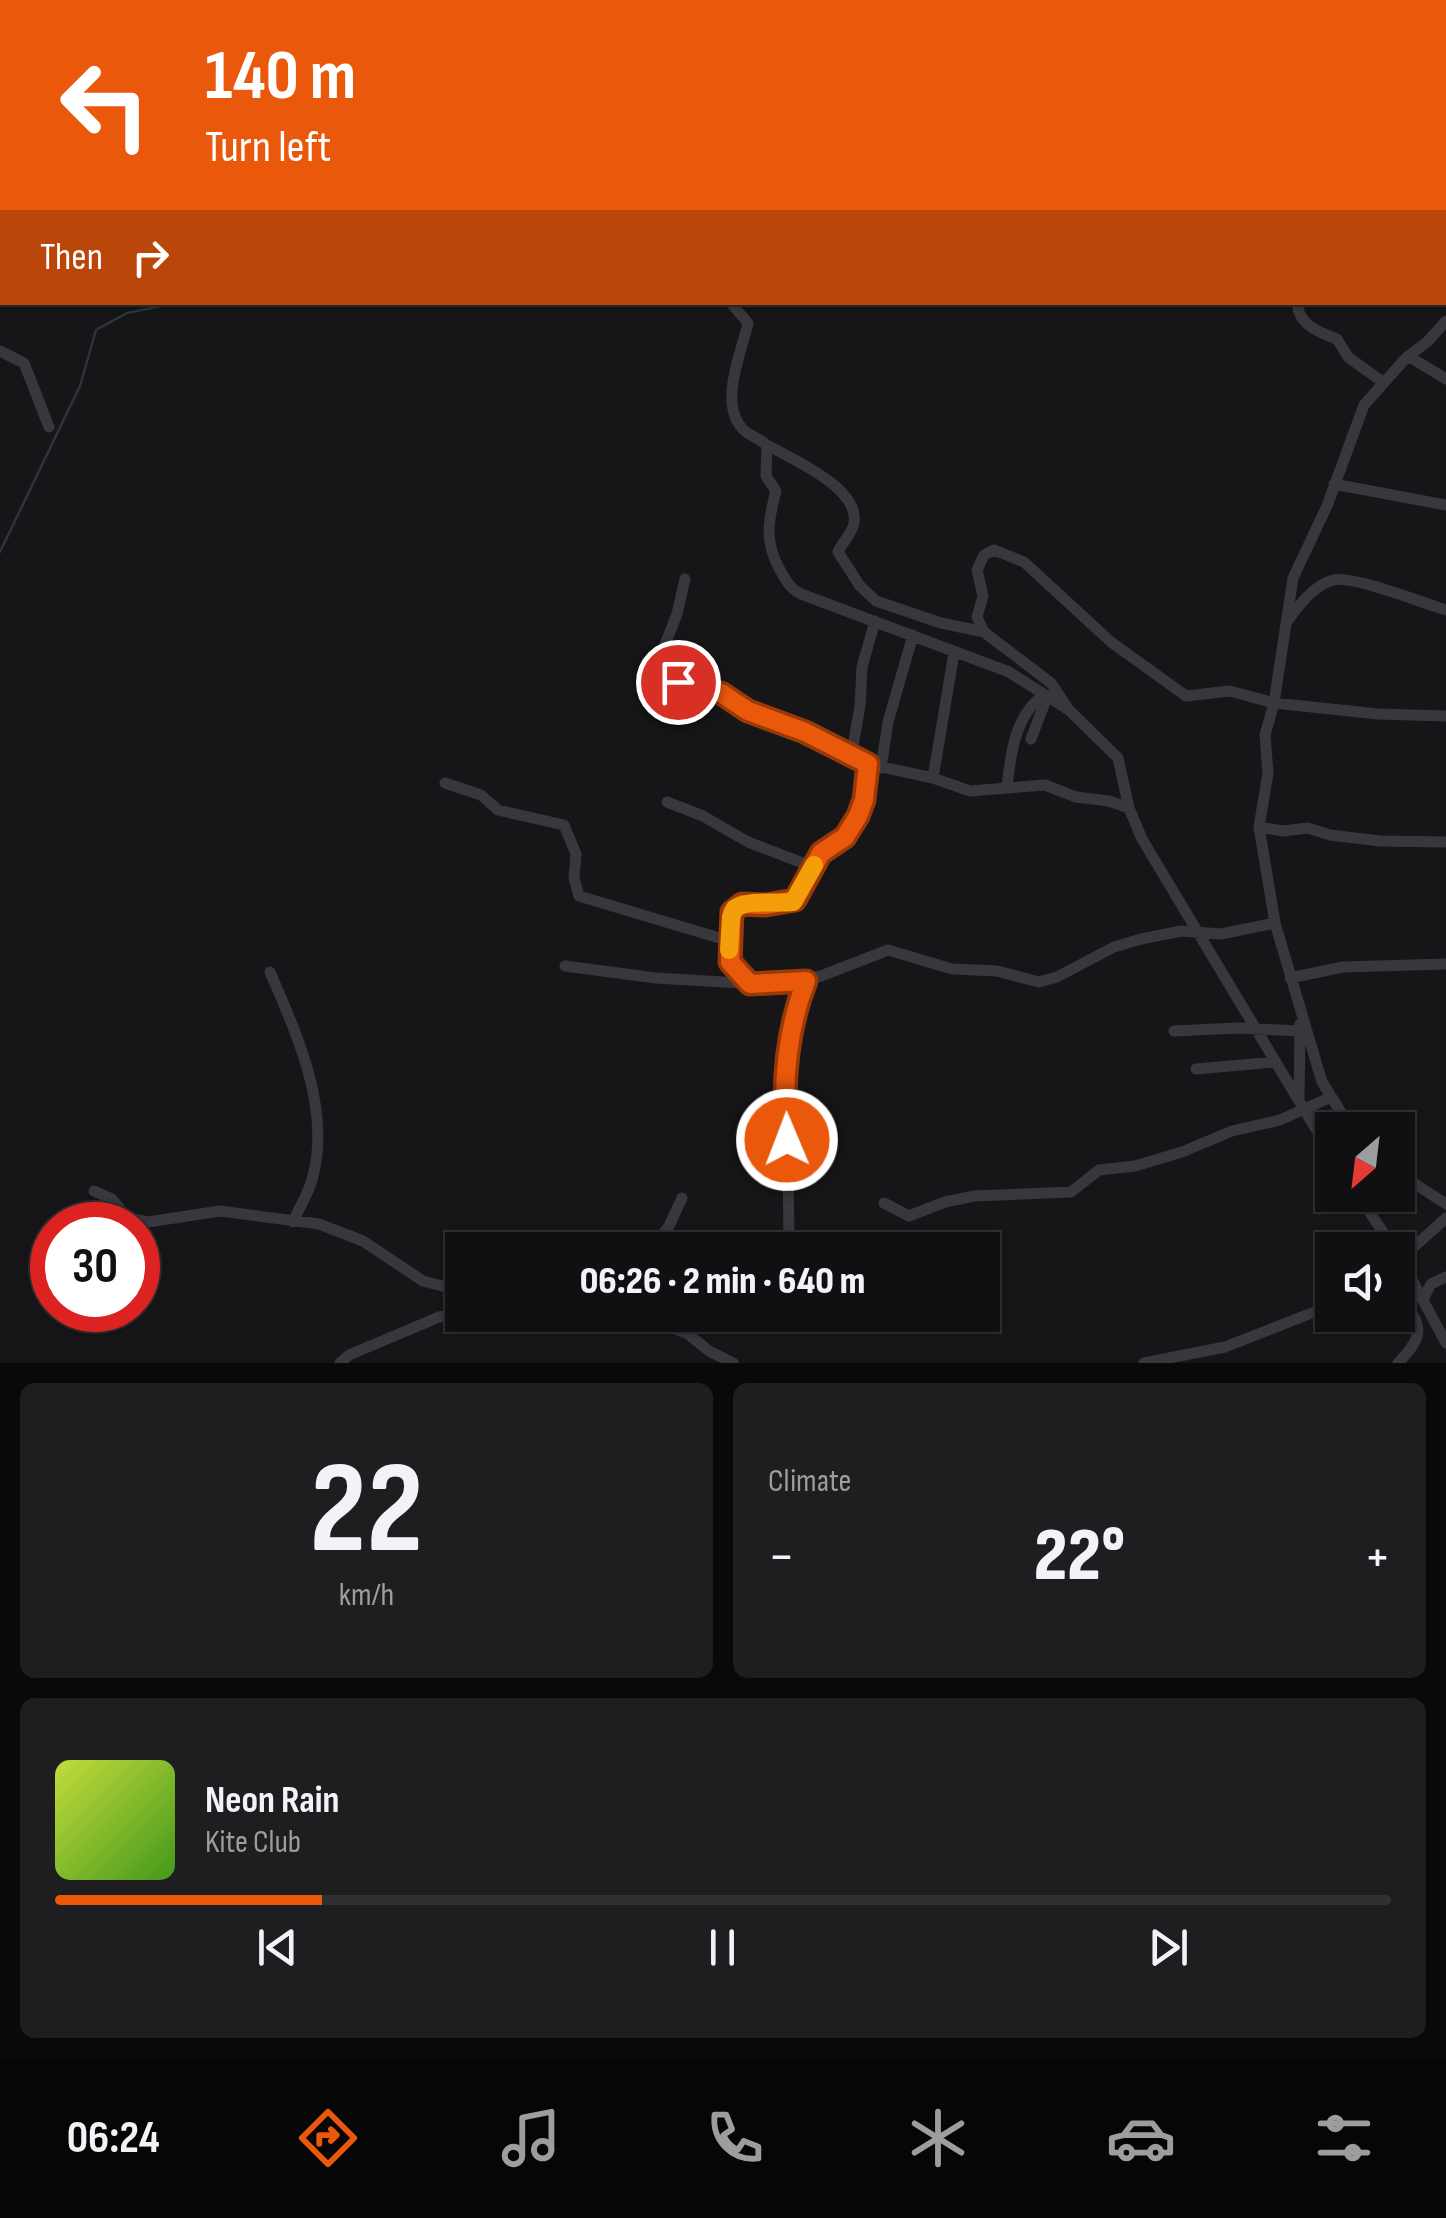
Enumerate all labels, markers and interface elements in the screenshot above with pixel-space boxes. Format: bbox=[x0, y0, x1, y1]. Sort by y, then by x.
text: 140 m bbox=[205, 35, 356, 119]
icon: left bbox=[40, 40, 170, 170]
text: Turn left bbox=[205, 120, 331, 175]
icon: right bbox=[123, 230, 178, 285]
text: Then bbox=[40, 235, 103, 280]
pin bbox=[636, 640, 721, 725]
icon: arrive bbox=[651, 655, 706, 710]
position arrow bbox=[735, 1088, 839, 1192]
north arrow bbox=[1315, 1112, 1415, 1212]
map controls bbox=[1315, 1112, 1415, 1332]
speed limit sign: 30 bbox=[30, 1202, 160, 1332]
button: sound bbox=[1315, 1232, 1415, 1332]
text: 06:26 · 2 min · 640 m bbox=[580, 1259, 865, 1304]
text: 22 bbox=[310, 1433, 423, 1589]
text: Climate bbox=[768, 1462, 851, 1501]
text: 22° bbox=[1034, 1511, 1125, 1602]
text: − bbox=[768, 1524, 795, 1591]
text: + bbox=[1364, 1524, 1391, 1591]
text: km/h bbox=[339, 1576, 394, 1615]
text: Neon Rain bbox=[205, 1778, 339, 1823]
text: Kite Club bbox=[205, 1823, 301, 1862]
icon: previous bbox=[250, 1920, 305, 1975]
icon: pause bbox=[695, 1920, 750, 1975]
icon: next bbox=[1141, 1920, 1196, 1975]
icon: directions bbox=[293, 2103, 363, 2173]
icon: music bbox=[496, 2103, 566, 2173]
icon: phone bbox=[700, 2103, 770, 2173]
icon: climate bbox=[903, 2103, 973, 2173]
icon: car bbox=[1106, 2103, 1176, 2173]
icon: filters bbox=[1309, 2103, 1379, 2173]
text: 06:24 bbox=[67, 2111, 160, 2166]

